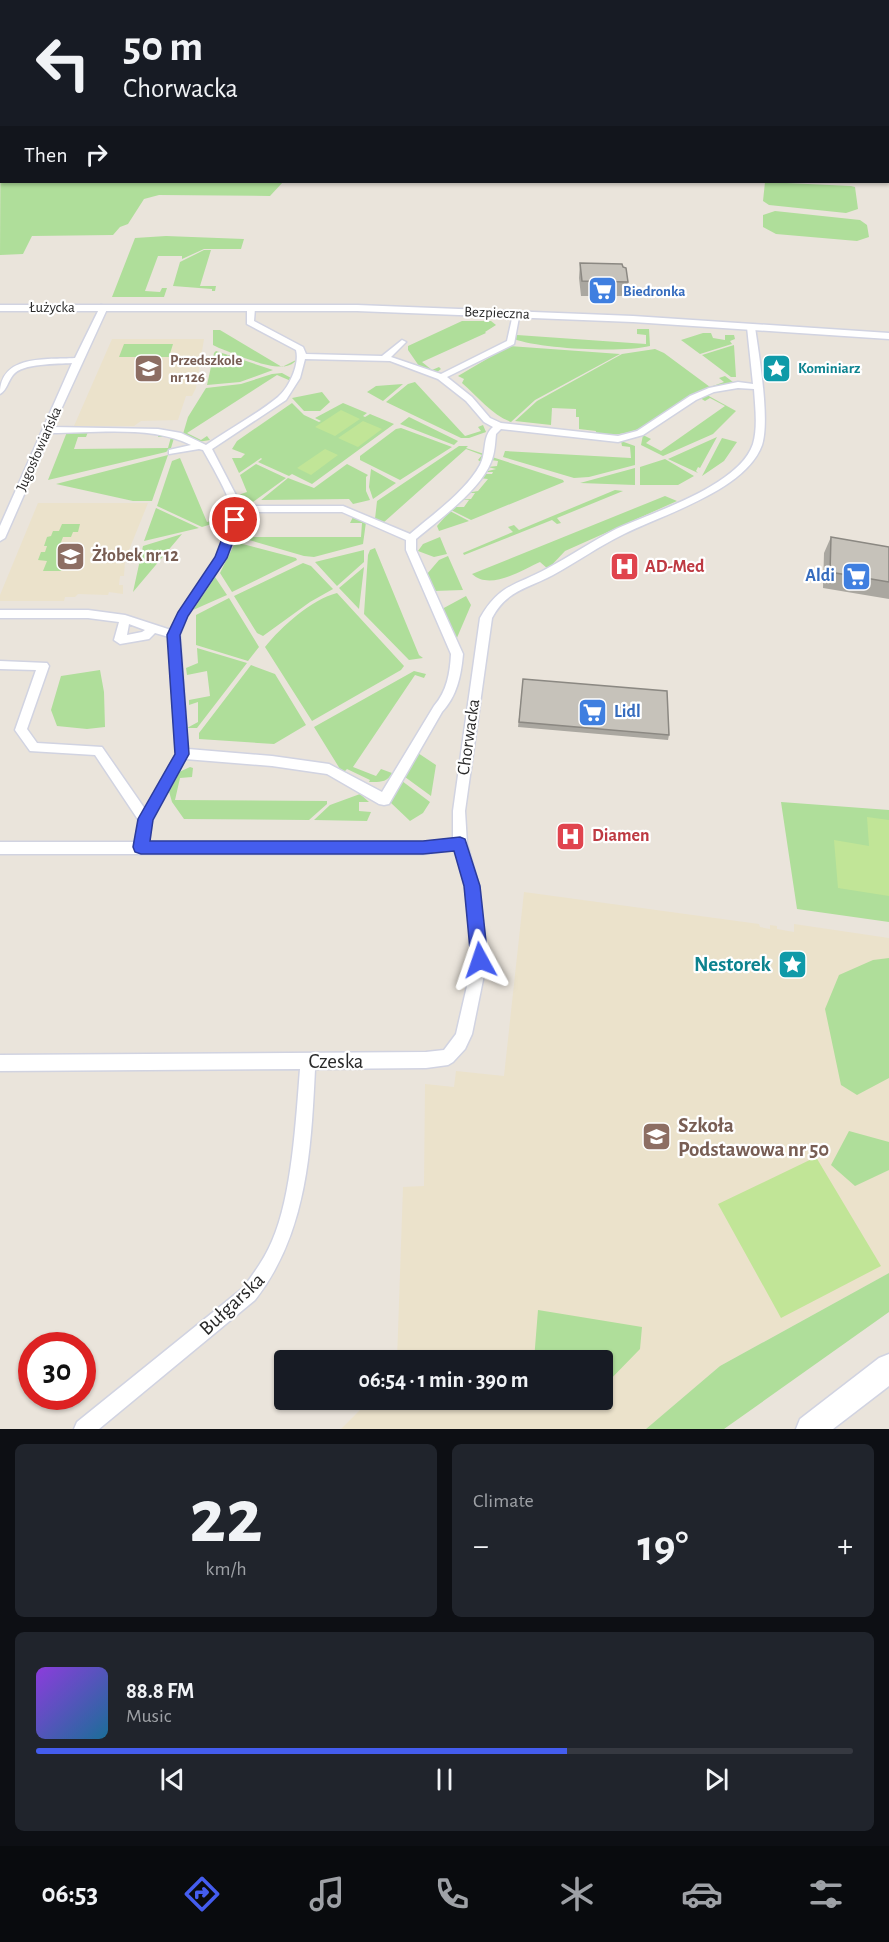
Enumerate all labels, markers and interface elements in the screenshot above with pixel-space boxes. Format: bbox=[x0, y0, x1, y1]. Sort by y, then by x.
icon: left bbox=[24, 24, 102, 102]
text: 50 m bbox=[123, 26, 203, 68]
text: Chorwacka bbox=[123, 75, 238, 102]
icon: right bbox=[80, 138, 113, 171]
text: Then bbox=[24, 144, 68, 166]
supermarket icon: Biedronka bbox=[586, 275, 618, 307]
place label: Biedronka bbox=[623, 284, 685, 299]
street label: Łużycka bbox=[29, 300, 75, 315]
street label: Bezpieczna bbox=[464, 304, 530, 322]
place icon: Kominiarz bbox=[761, 352, 793, 384]
school or university icon: Przedszkole nr 126 bbox=[133, 353, 165, 385]
place label: Przedszkole nr 126 bbox=[170, 353, 242, 385]
place label: Kominiarz bbox=[798, 361, 860, 376]
street label: Jugosłowiańska bbox=[14, 404, 64, 493]
pin bbox=[209, 494, 260, 545]
icon: arrive bbox=[218, 503, 251, 536]
school or university icon: Żłobek nr 12 bbox=[55, 540, 87, 572]
place label: Żłobek nr 12 bbox=[92, 544, 179, 565]
hospital icon: AD-Med bbox=[608, 551, 640, 583]
place label: AD-Med bbox=[645, 558, 705, 576]
supermarket icon: Aldi bbox=[840, 560, 872, 592]
place label: Aldi bbox=[805, 567, 835, 585]
supermarket icon: Lidl bbox=[577, 696, 609, 728]
street label: Chorwacka bbox=[455, 698, 483, 776]
place label: Lidl bbox=[614, 703, 641, 721]
hospital icon: Diamen bbox=[555, 820, 587, 852]
place label: Diamen bbox=[592, 827, 650, 845]
position arrow bbox=[448, 928, 512, 992]
place icon: Nestorek bbox=[776, 948, 808, 980]
place label: Nestorek bbox=[694, 954, 772, 975]
street label: Czeska bbox=[308, 1051, 364, 1072]
place label: Szkoła Podstawowa nr 50 bbox=[678, 1115, 829, 1160]
school or university icon: Szkoła Podstawowa nr 50 bbox=[641, 1121, 673, 1153]
street label: Bułgarska bbox=[195, 1269, 269, 1339]
speed limit sign: 30 bbox=[18, 1332, 96, 1410]
text: 06:54 · 1 min · 390 m bbox=[358, 1369, 529, 1391]
text: 22 bbox=[189, 1479, 263, 1557]
text: Climate bbox=[473, 1491, 534, 1511]
text: 19° bbox=[637, 1524, 689, 1569]
text: − bbox=[473, 1530, 489, 1563]
text: + bbox=[837, 1530, 853, 1563]
text: km/h bbox=[205, 1559, 247, 1579]
text: 88.8 FM bbox=[126, 1680, 194, 1702]
text: Music bbox=[126, 1706, 172, 1726]
icon: previous bbox=[156, 1763, 189, 1796]
icon: pause bbox=[428, 1763, 461, 1796]
icon: next bbox=[700, 1763, 733, 1796]
icon: directions bbox=[181, 1873, 223, 1915]
icon: music bbox=[306, 1873, 348, 1915]
icon: phone bbox=[431, 1873, 473, 1915]
icon: climate bbox=[556, 1873, 598, 1915]
icon: car bbox=[681, 1873, 723, 1915]
icon: filters bbox=[805, 1873, 847, 1915]
text: 06:53 bbox=[41, 1880, 98, 1907]

